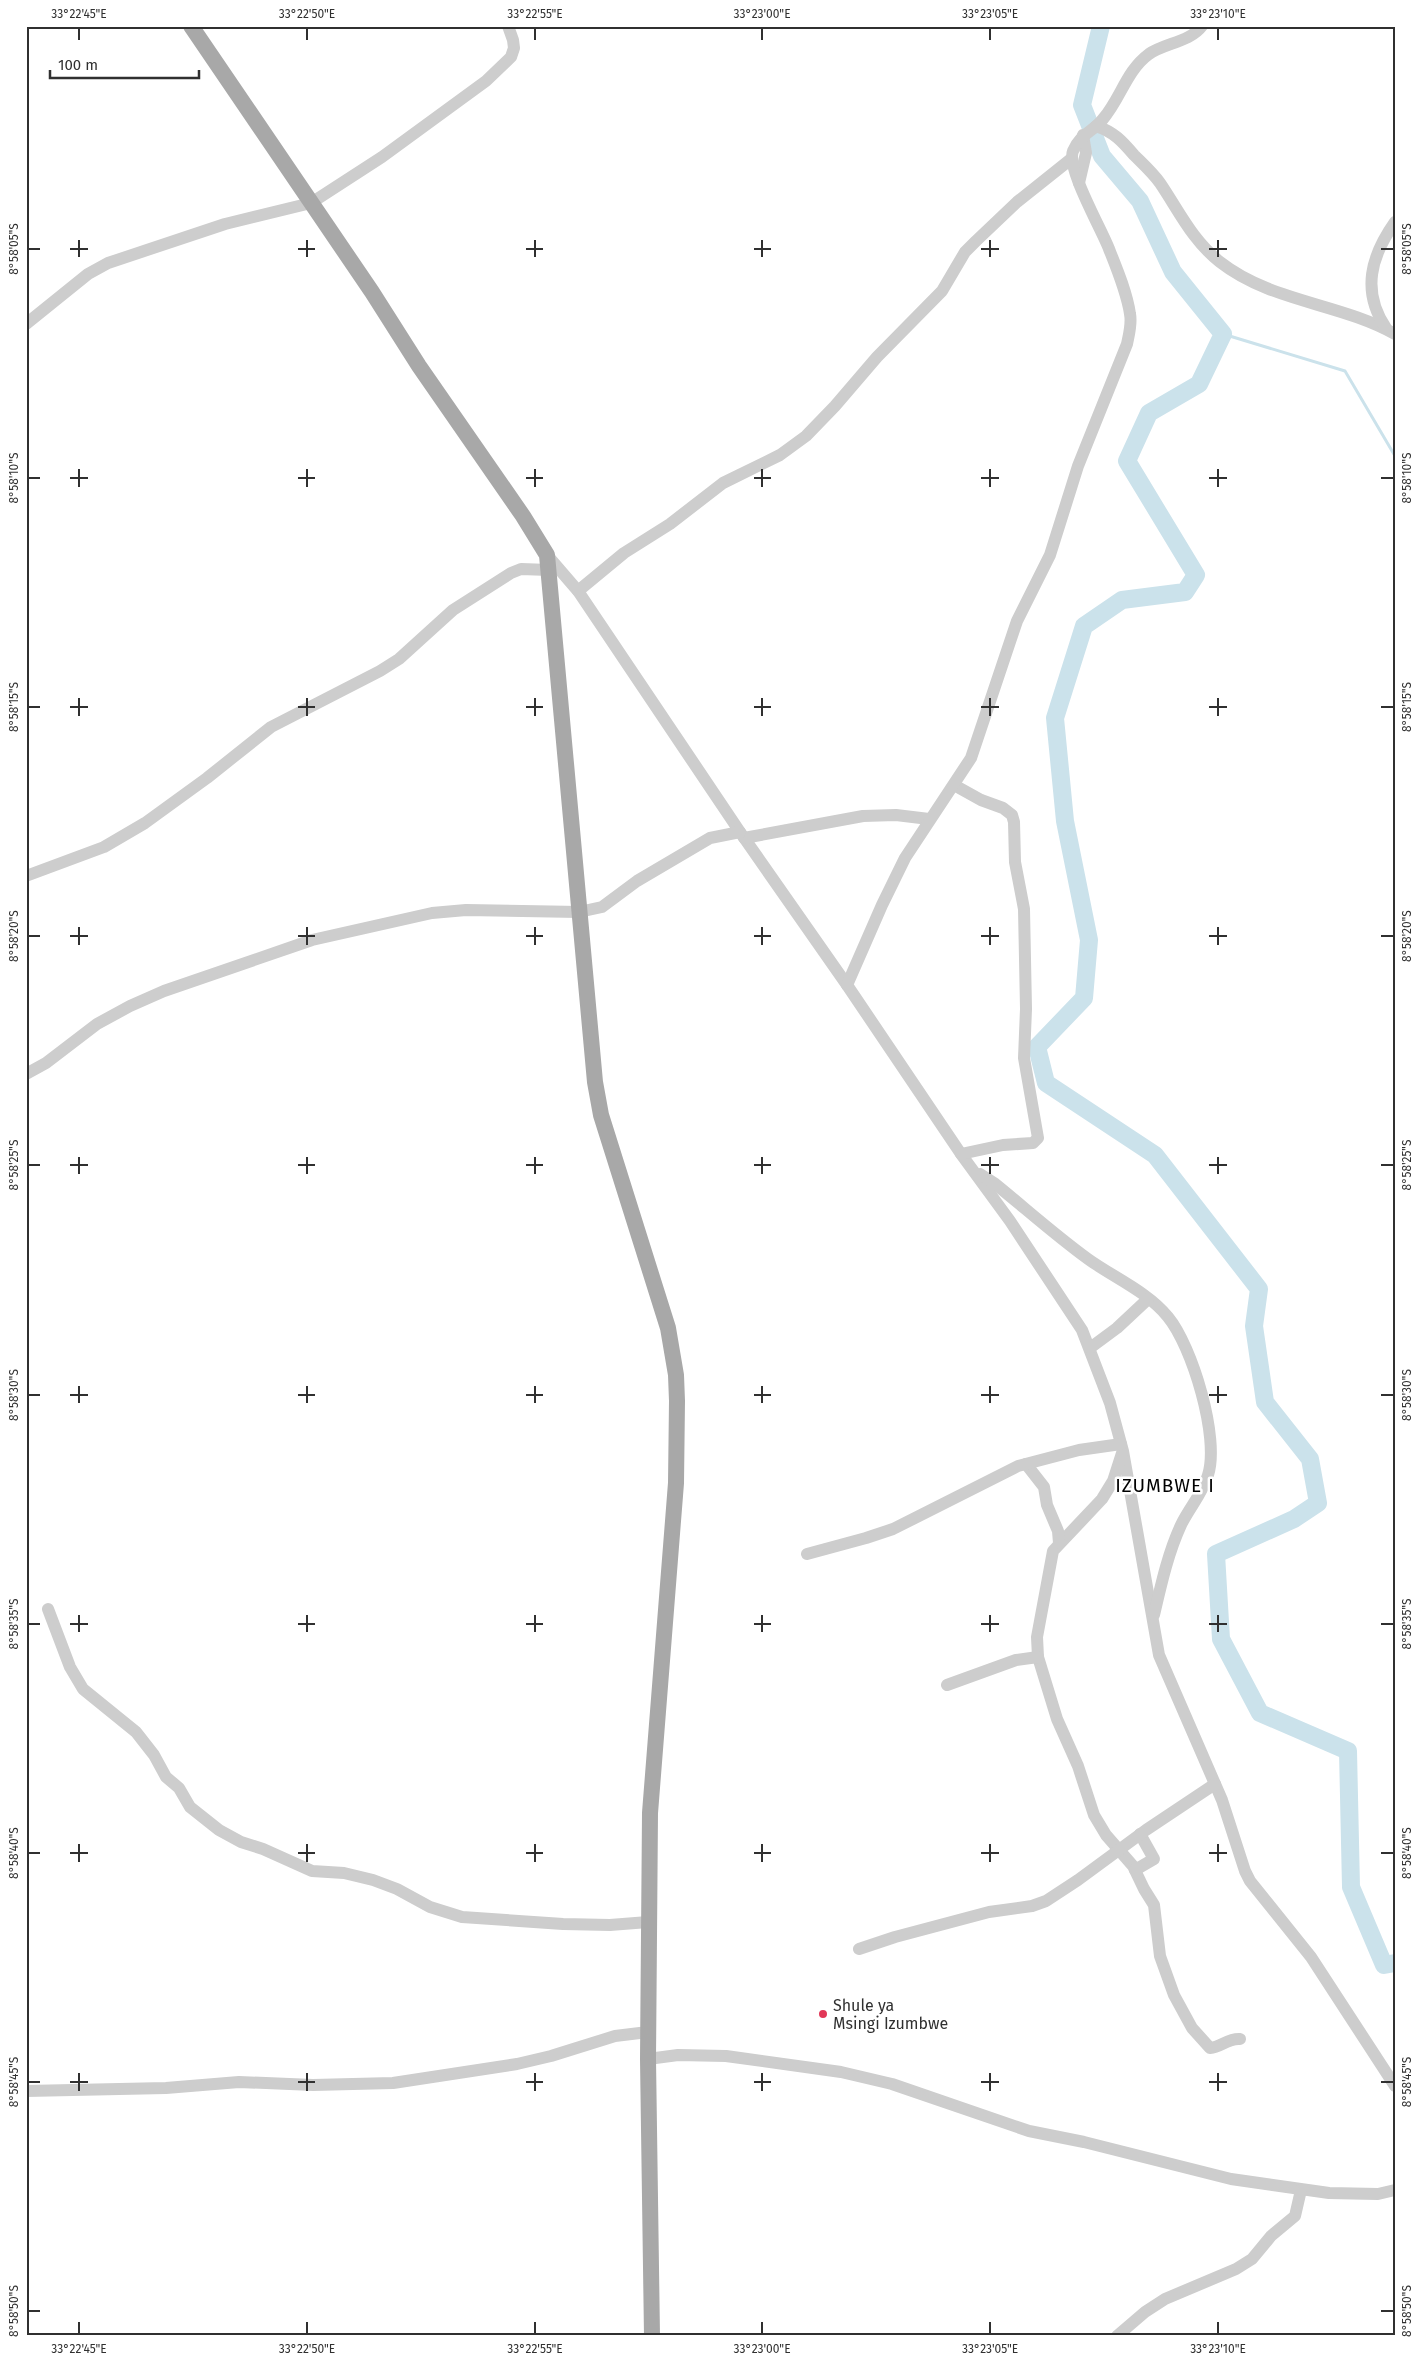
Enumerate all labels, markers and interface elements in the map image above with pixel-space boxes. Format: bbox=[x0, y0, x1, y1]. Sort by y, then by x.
text: 33°22'45"E bbox=[51, 7, 107, 21]
text: 33°22'50"E bbox=[279, 7, 335, 21]
text: 33°22'55"E bbox=[507, 7, 563, 21]
text: 33°23'00"E bbox=[733, 7, 791, 21]
text: 33°23'05"E bbox=[962, 7, 1018, 21]
text: 33°23'10"E bbox=[1190, 7, 1246, 21]
scale bar bbox=[50, 48, 199, 80]
text: 100 m bbox=[58, 56, 98, 74]
text: 8°58'05"S bbox=[7, 223, 21, 275]
text: 8°58'05"S bbox=[1400, 223, 1414, 275]
text: 8°58'10"S bbox=[7, 452, 21, 504]
text: 8°58'10"S bbox=[1400, 452, 1414, 504]
text: 8°58'15"S bbox=[7, 681, 21, 732]
text: 8°58'15"S bbox=[1400, 681, 1414, 732]
text: 8°58'20"S bbox=[7, 910, 21, 962]
text: 8°58'20"S bbox=[1400, 910, 1414, 962]
text: 8°58'25"S bbox=[7, 1139, 21, 1190]
text: 8°58'25"S bbox=[1400, 1139, 1414, 1190]
text: 8°58'30"S bbox=[7, 1369, 21, 1421]
text: 8°58'30"S bbox=[1400, 1369, 1414, 1421]
district label: IZUMBWE I bbox=[1115, 1474, 1215, 1497]
text: 8°58'35"S bbox=[7, 1598, 21, 1649]
text: 8°58'35"S bbox=[1400, 1598, 1414, 1649]
text: 8°58'40"S bbox=[7, 1827, 21, 1879]
text: 8°58'40"S bbox=[1400, 1827, 1414, 1879]
place label: Shule ya Msingi Izumbwe bbox=[833, 1996, 948, 2033]
marker: Shule ya Msingi Izumbwe bbox=[817, 2008, 829, 2020]
text: 8°58'45"S bbox=[7, 2056, 21, 2107]
text: 8°58'45"S bbox=[1400, 2056, 1414, 2107]
text: 8°58'50"S bbox=[7, 2285, 21, 2337]
text: 8°58'50"S bbox=[1400, 2285, 1414, 2337]
text: 33°22'45"E bbox=[51, 2342, 107, 2356]
text: 33°22'50"E bbox=[279, 2342, 335, 2356]
text: 33°22'55"E bbox=[507, 2342, 563, 2356]
text: 33°23'00"E bbox=[733, 2342, 791, 2356]
text: 33°23'05"E bbox=[962, 2342, 1018, 2356]
text: 33°23'10"E bbox=[1190, 2342, 1246, 2356]

